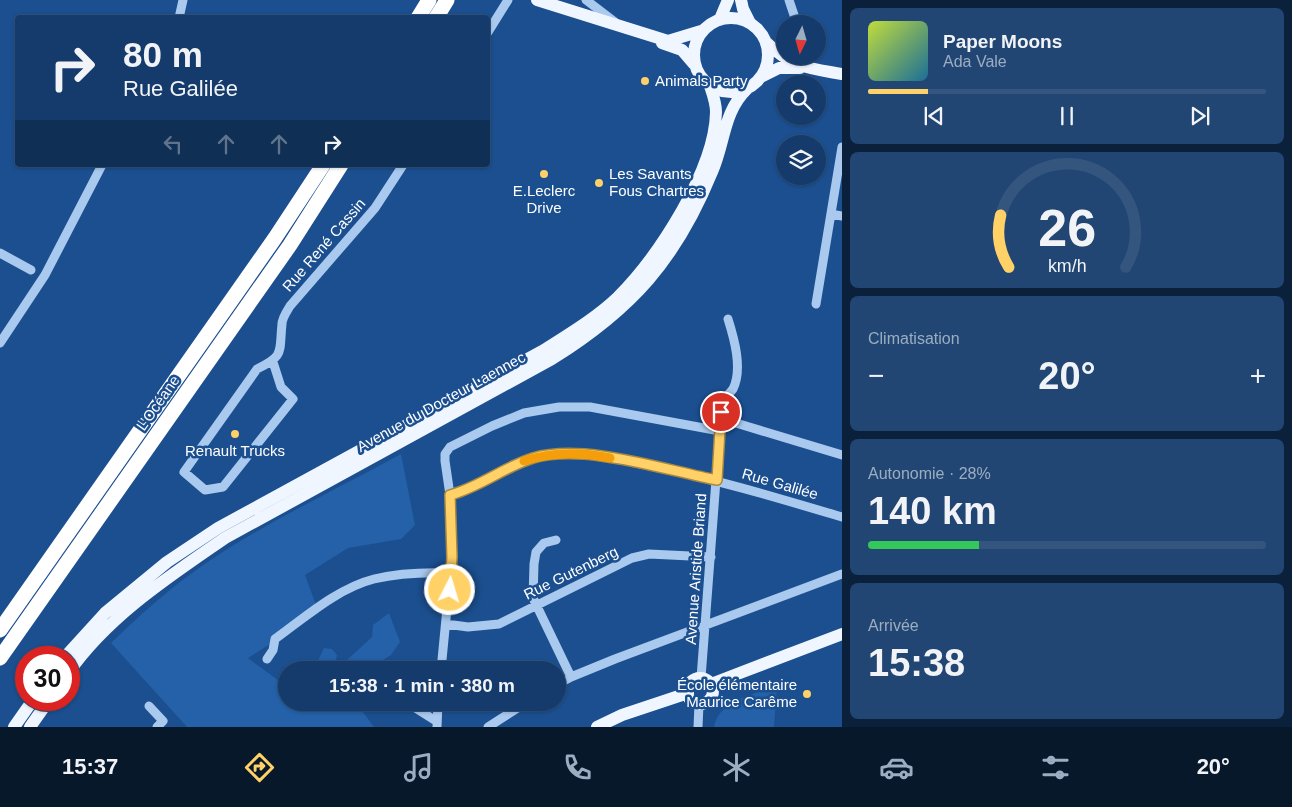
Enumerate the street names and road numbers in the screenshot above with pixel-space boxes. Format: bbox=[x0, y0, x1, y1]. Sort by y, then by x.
street label: Rue René Cassin bbox=[279, 195, 369, 295]
street label: Avenue du Docteur Laennec bbox=[354, 348, 528, 455]
street label: L’Océane bbox=[132, 372, 183, 434]
street label: Rue Galilée bbox=[740, 465, 820, 502]
street label: Avenue Aristide Briand bbox=[682, 493, 709, 645]
street label: Rue Gutenberg bbox=[521, 542, 621, 603]

